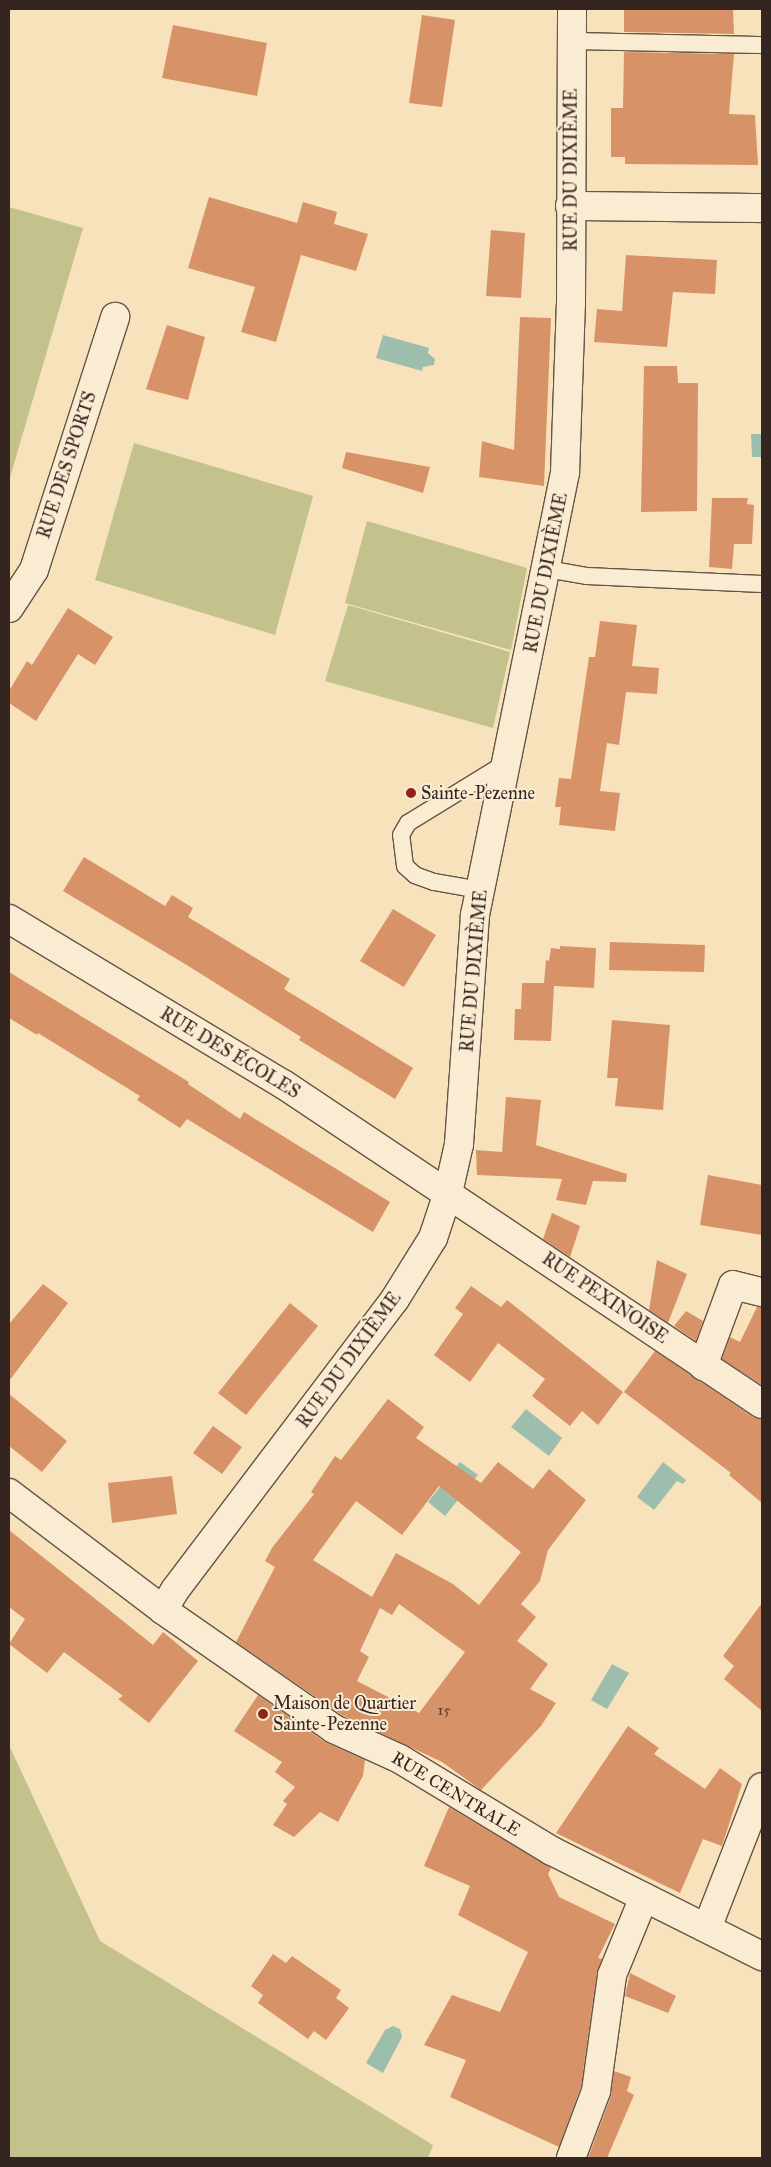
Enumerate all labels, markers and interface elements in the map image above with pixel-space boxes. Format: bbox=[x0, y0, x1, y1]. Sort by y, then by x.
street label: RUE DU DIXIÈME bbox=[560, 89, 582, 251]
street label: RUE DES SPORTS bbox=[33, 389, 101, 541]
street label: RUE DU DIXIÈME bbox=[520, 491, 572, 655]
place label: Sainte-Pezenne bbox=[421, 782, 535, 804]
marker: Sainte-Pezenne bbox=[405, 787, 417, 799]
street label: RUE DU DIXIÈME bbox=[456, 889, 492, 1053]
street label: RUE DES ÉCOLES bbox=[156, 1003, 304, 1103]
street label: RUE PEXINOISE bbox=[538, 1248, 672, 1348]
street label: RUE DU DIXIÈME bbox=[292, 1288, 406, 1432]
place label: Maison de Quartier Sainte-Pezenne bbox=[273, 1693, 416, 1736]
house number: 15 bbox=[438, 1702, 450, 1720]
marker: Maison de Quartier Sainte-Pezenne bbox=[257, 1708, 269, 1720]
street label: RUE CENTRALE bbox=[388, 1747, 524, 1841]

